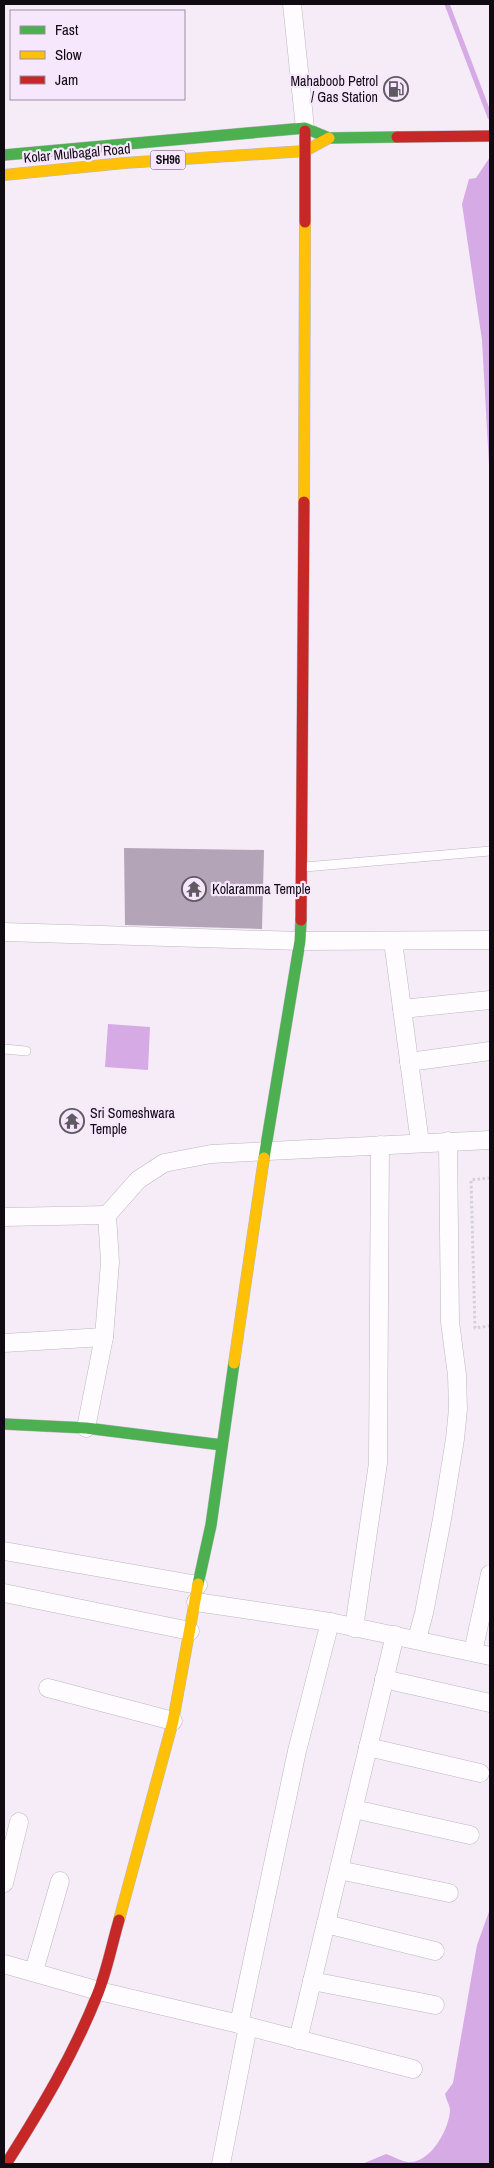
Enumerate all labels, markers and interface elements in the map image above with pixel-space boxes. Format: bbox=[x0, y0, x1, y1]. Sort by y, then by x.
legend bbox=[10, 10, 185, 100]
text: Fast bbox=[55, 19, 79, 40]
text: Slow bbox=[55, 44, 82, 65]
text: Jam bbox=[55, 69, 78, 90]
place label: Mahaboob Petrol / Gas Station bbox=[291, 72, 378, 106]
fuel station icon: Mahaboob Petrol / Gas Station bbox=[383, 76, 409, 102]
street label: Kolar Mulbagal Road bbox=[23, 139, 131, 167]
road number: SH96 bbox=[150, 150, 186, 170]
temple icon: Kolaramma Temple bbox=[181, 876, 207, 902]
place label: Kolaramma Temple bbox=[212, 880, 311, 898]
place label: Sri Someshwara Temple bbox=[90, 1104, 175, 1138]
temple icon: Sri Someshwara Temple bbox=[59, 1108, 85, 1134]

